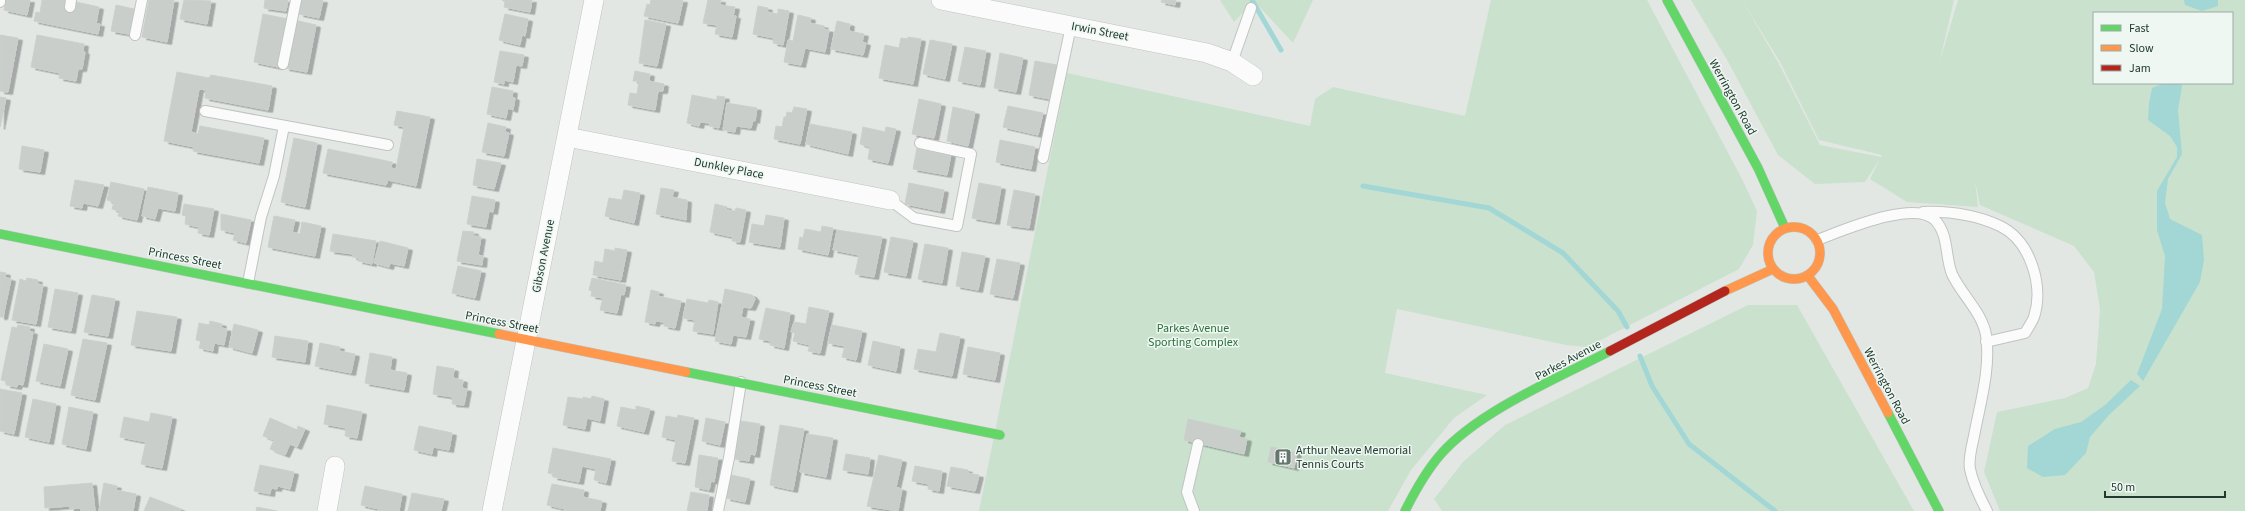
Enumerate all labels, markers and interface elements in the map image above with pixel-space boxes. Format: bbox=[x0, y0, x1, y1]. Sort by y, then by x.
legend bbox=[2093, 12, 2233, 84]
street label: Irwin Street bbox=[1070, 18, 1130, 45]
text: Fast bbox=[2129, 20, 2149, 37]
text: Slow bbox=[2129, 40, 2154, 57]
street label: Werrington Road bbox=[1705, 56, 1760, 138]
text: Jam bbox=[2129, 60, 2151, 77]
street label: Dunkley Place bbox=[693, 153, 765, 184]
street label: Gibson Avenue bbox=[528, 218, 559, 294]
street label: Princess Street bbox=[147, 243, 223, 274]
street label: Princess Street bbox=[464, 307, 540, 338]
park label: Parkes Avenue Sporting Complex bbox=[1148, 320, 1239, 351]
street label: Parkes Avenue bbox=[1532, 336, 1604, 385]
street label: Werrington Road bbox=[1859, 345, 1914, 427]
street label: Princess Street bbox=[782, 371, 858, 402]
place label: Arthur Neave Memorial Tennis Courts bbox=[1296, 442, 1411, 473]
building icon: Arthur Neave Memorial Tennis Courts bbox=[1273, 447, 1293, 467]
scale bar bbox=[2105, 473, 2225, 499]
text: 50 m bbox=[2111, 479, 2135, 496]

